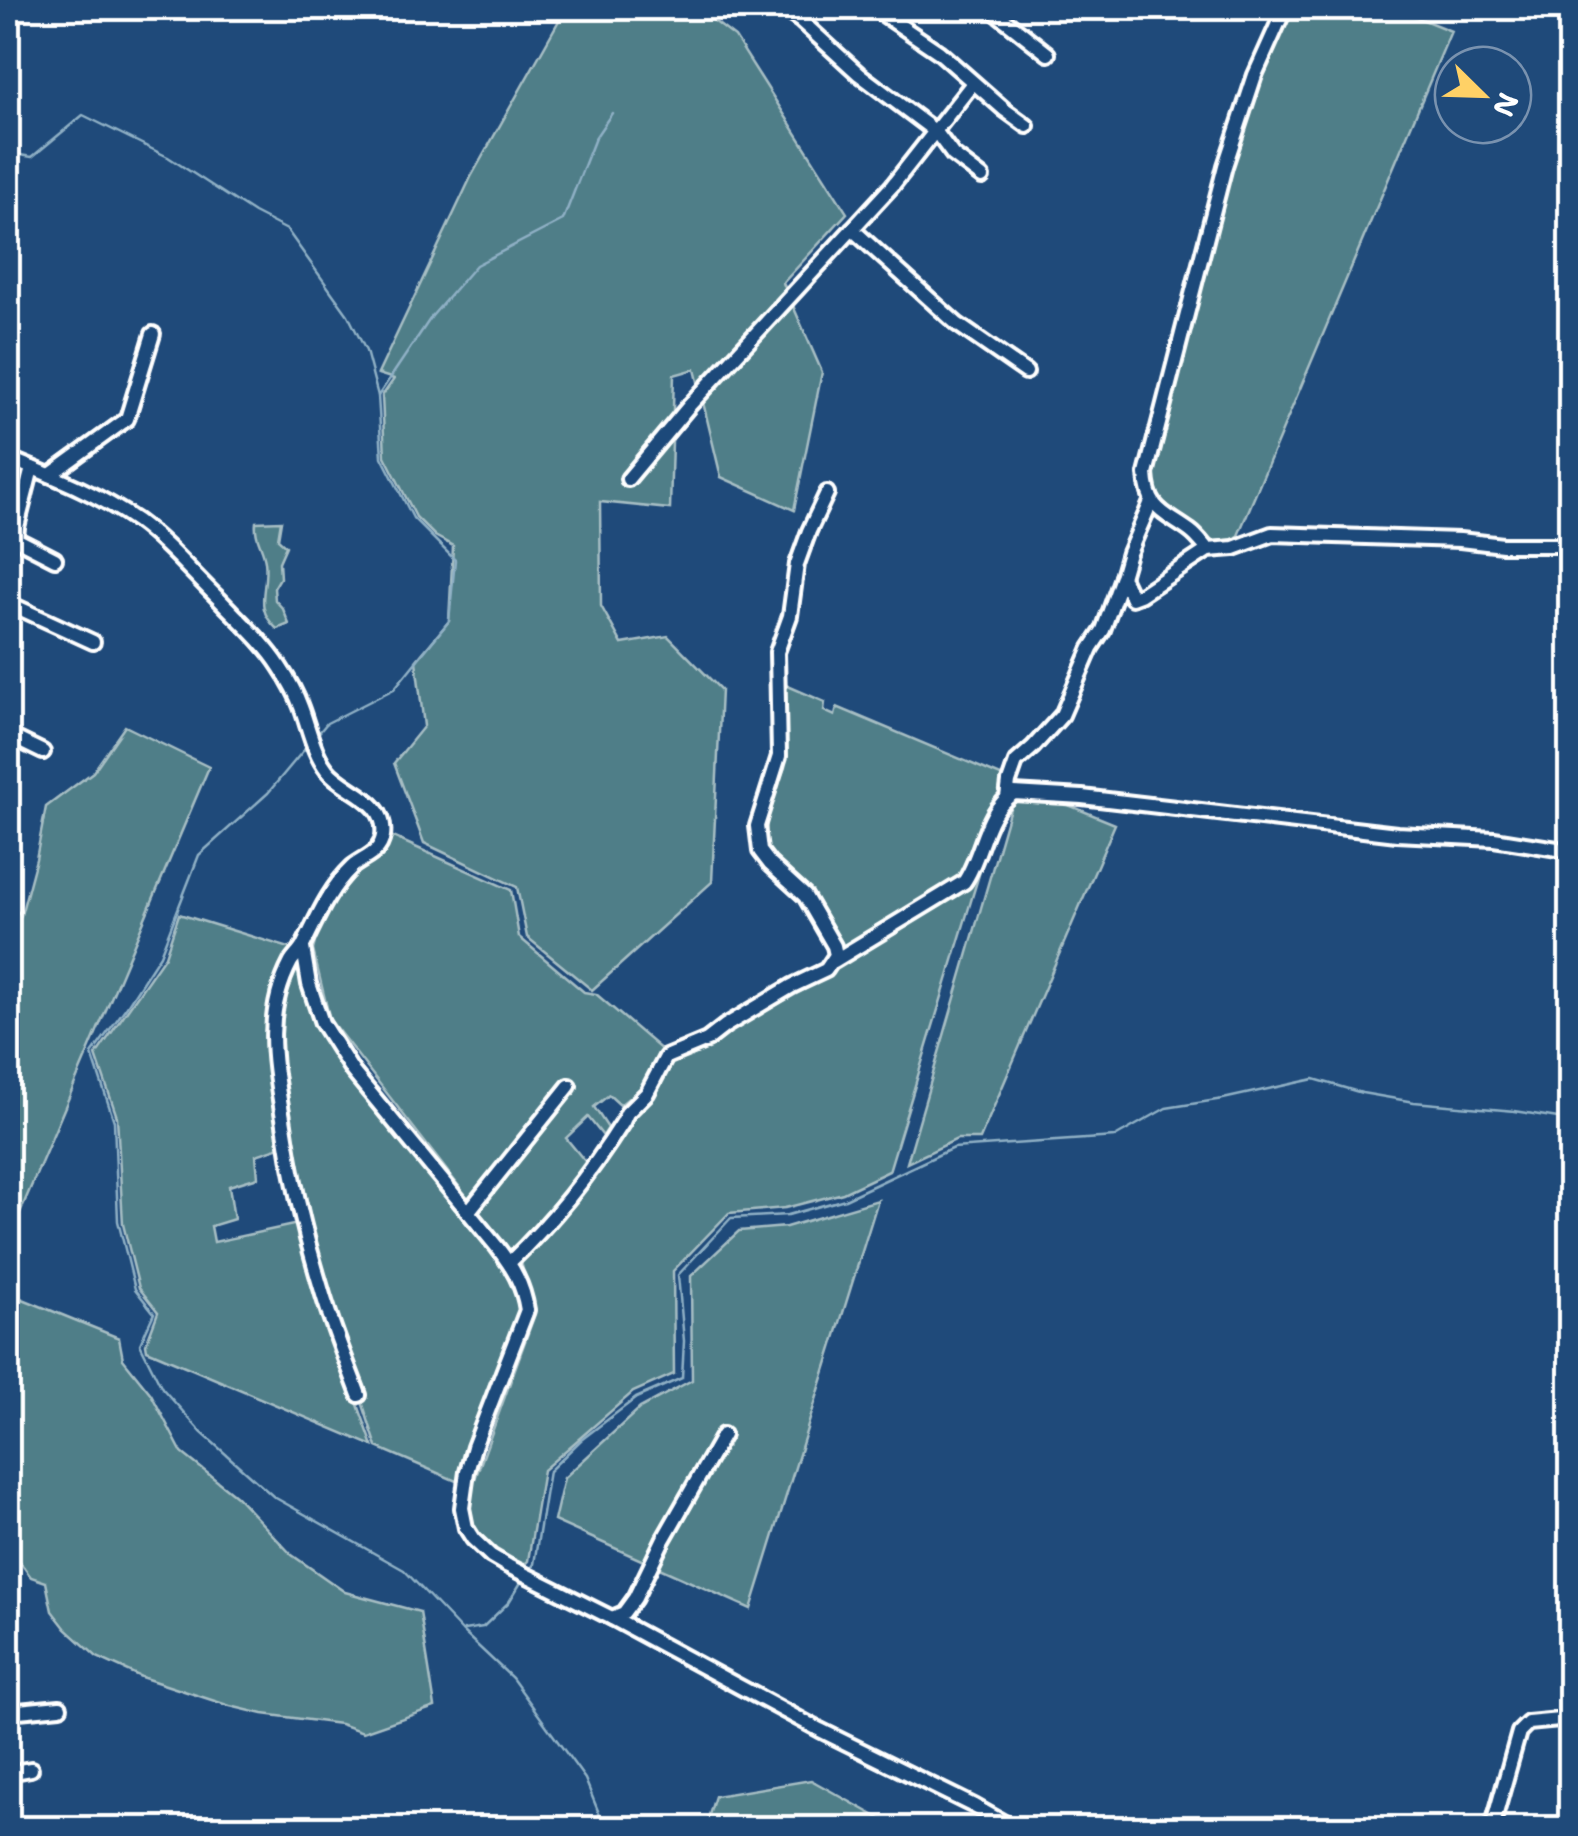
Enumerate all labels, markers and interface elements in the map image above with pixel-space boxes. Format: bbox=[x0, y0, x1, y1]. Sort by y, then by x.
north arrow bbox=[1433, 45, 1533, 145]
text: N bbox=[1484, 87, 1528, 122]

